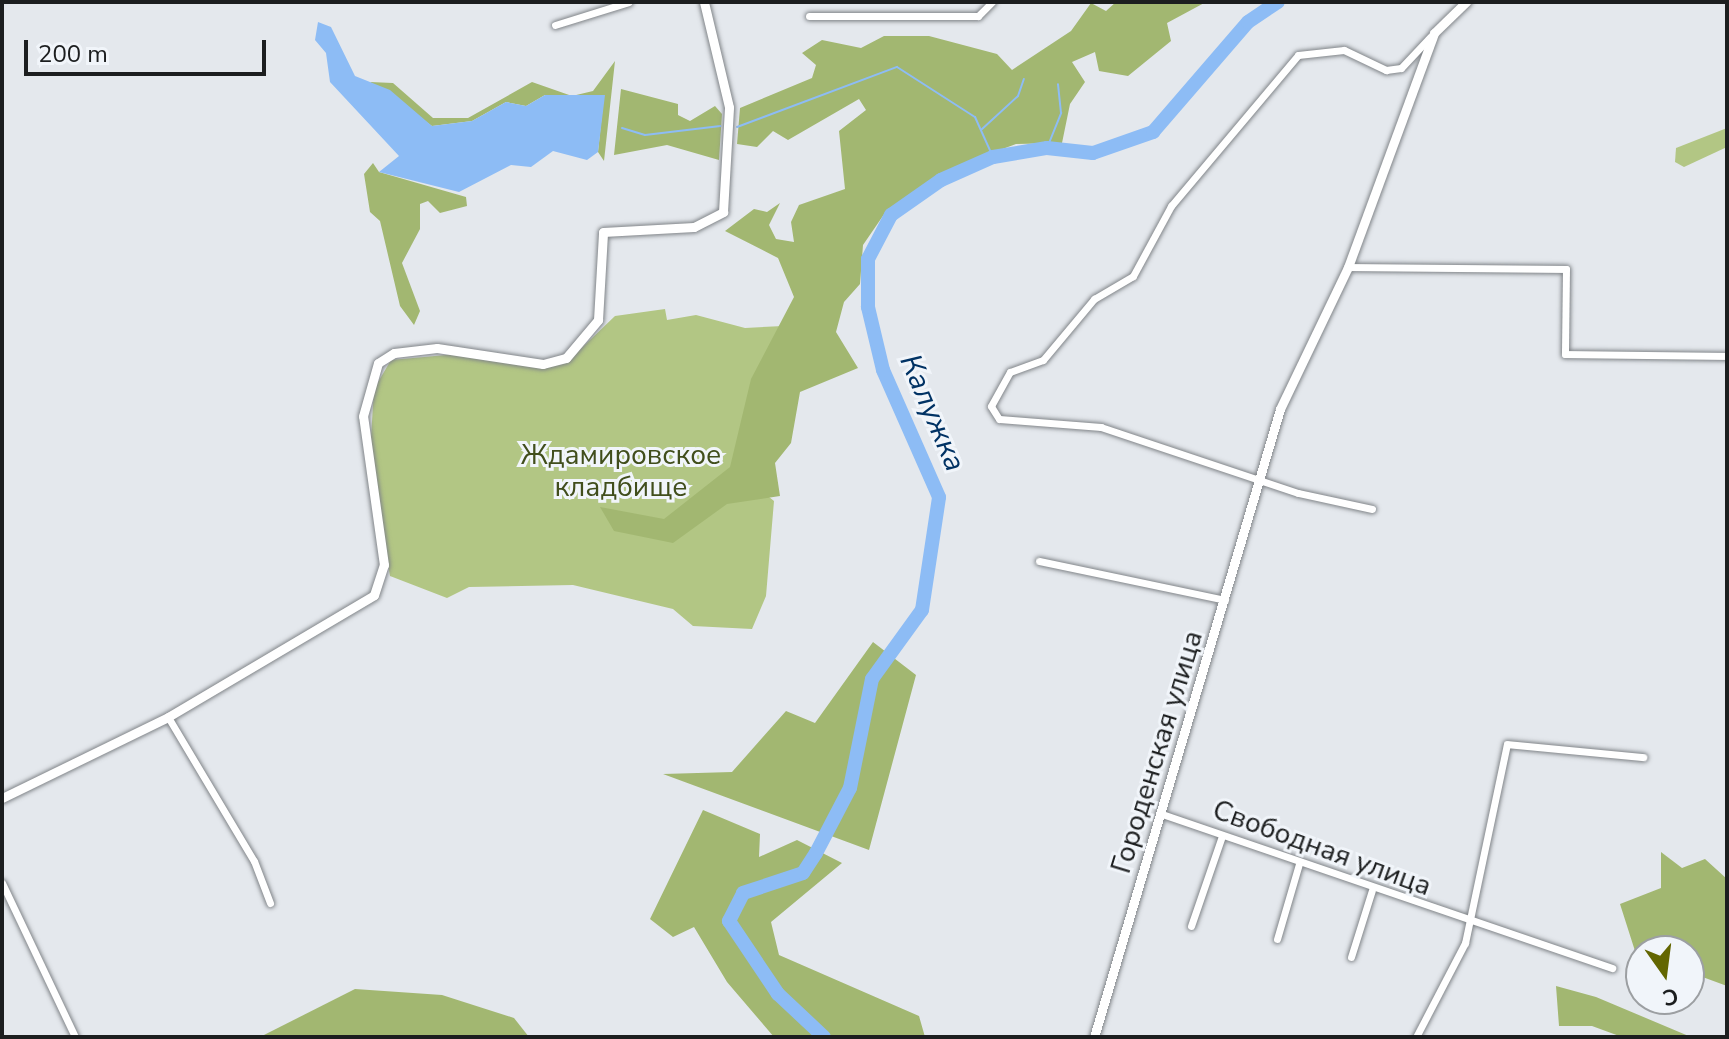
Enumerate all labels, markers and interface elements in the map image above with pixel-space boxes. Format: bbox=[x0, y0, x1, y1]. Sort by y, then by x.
scale bar bbox=[28, 24, 270, 74]
text: 200 m bbox=[38, 38, 108, 70]
water label: Калужка bbox=[891, 349, 973, 477]
park label: Ждамировское кладбище bbox=[521, 438, 721, 504]
street label: Городенская улица bbox=[1104, 627, 1210, 877]
street label: Свободная улица bbox=[1208, 793, 1436, 903]
north arrow bbox=[1625, 935, 1705, 1015]
text: С bbox=[1659, 980, 1681, 1013]

